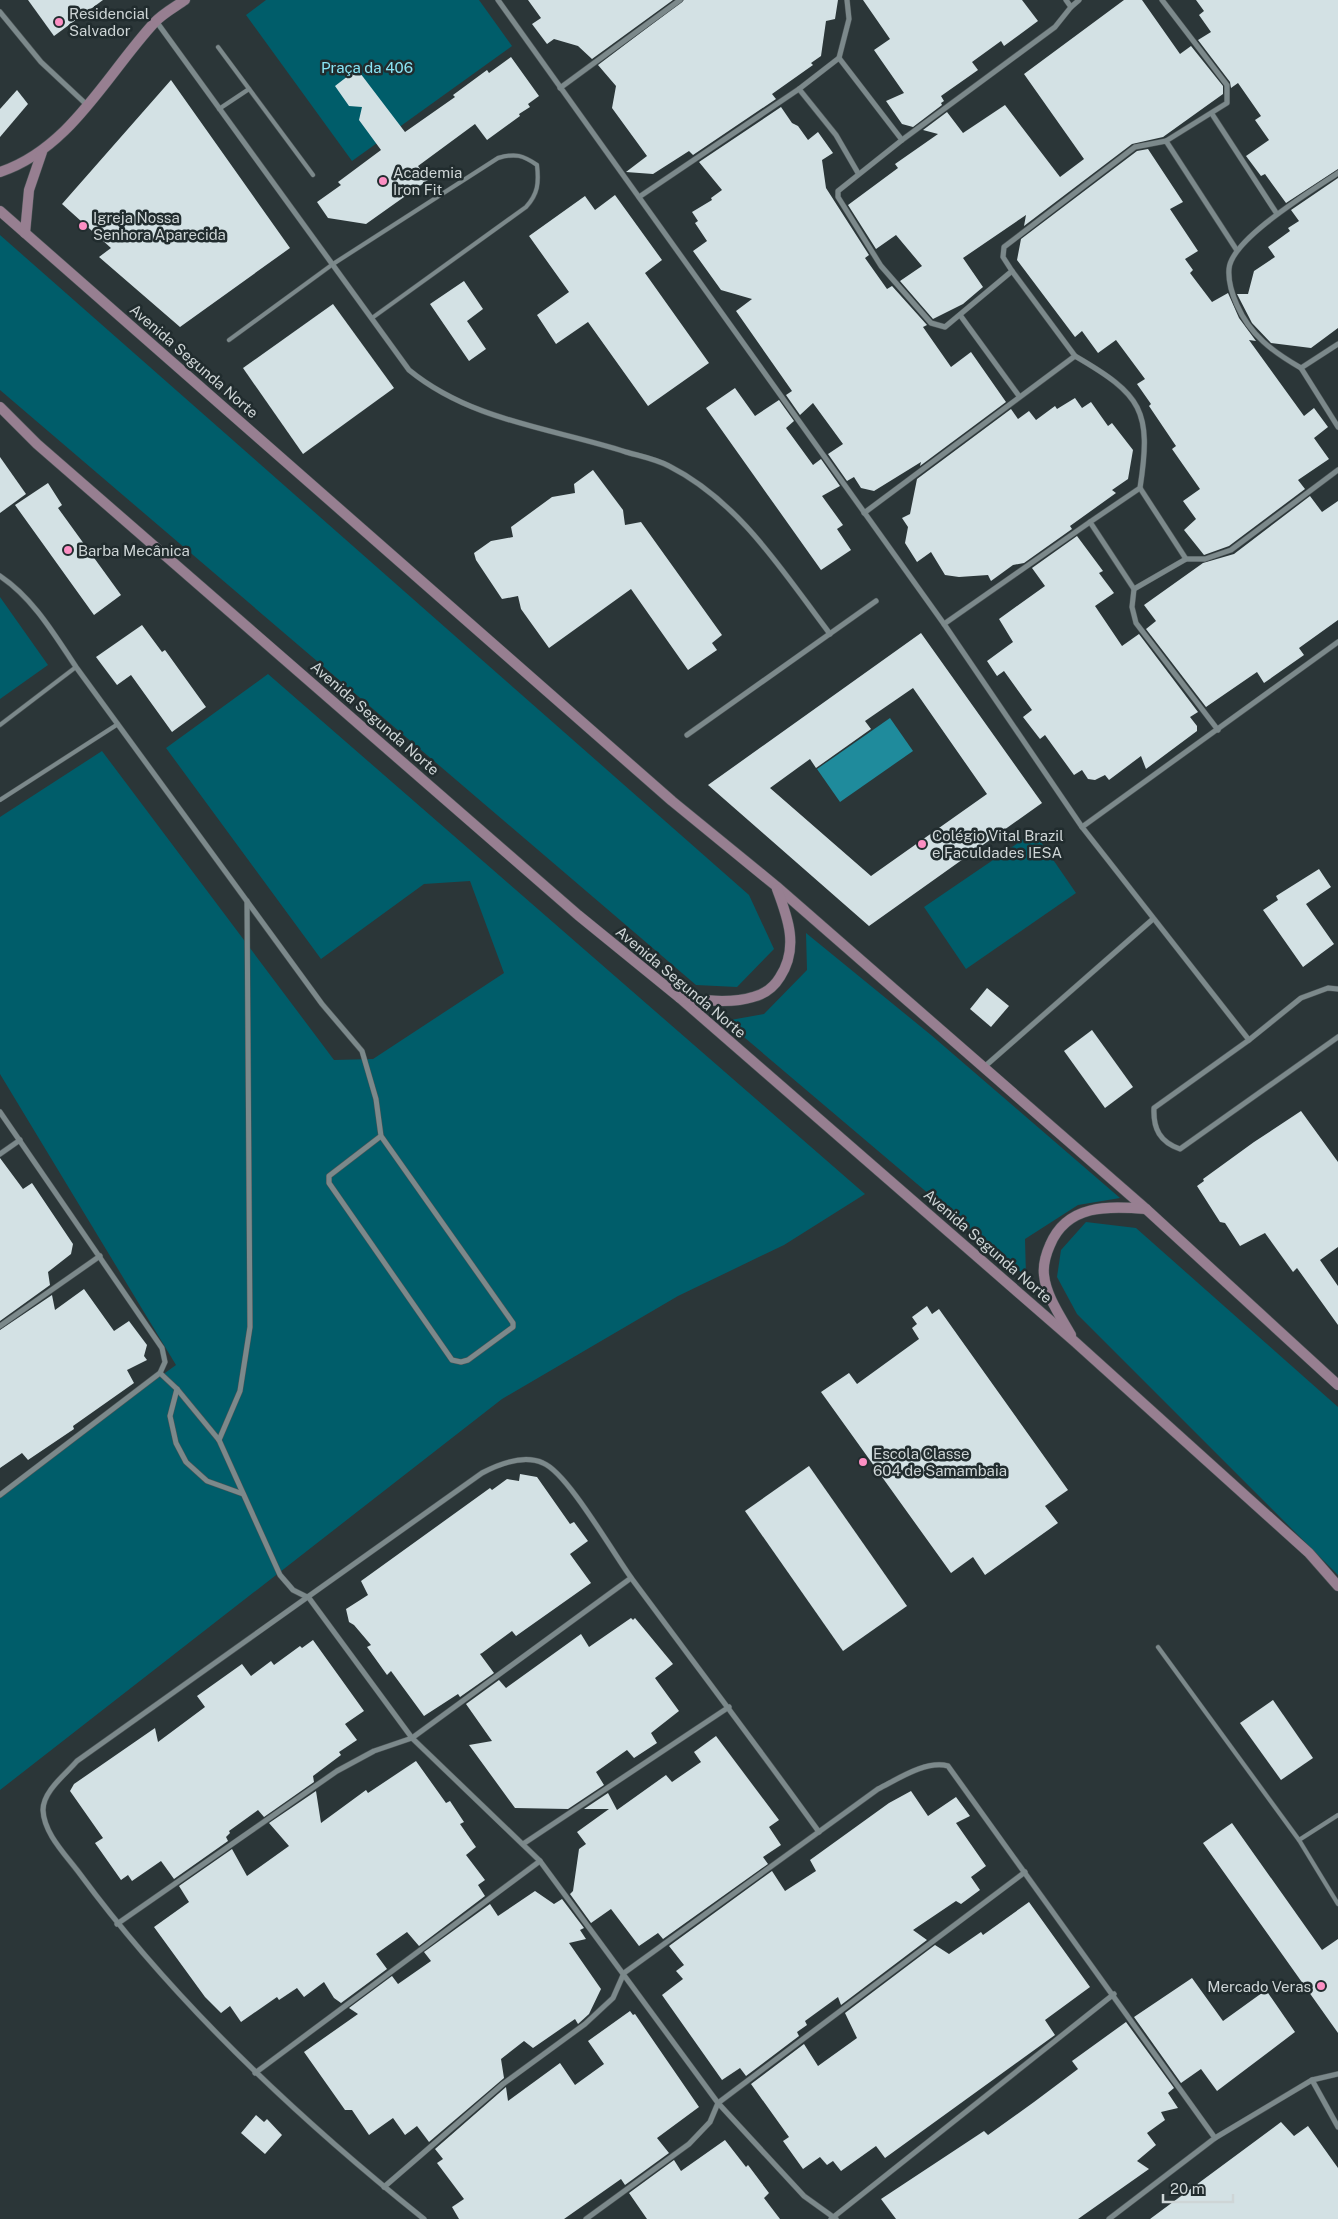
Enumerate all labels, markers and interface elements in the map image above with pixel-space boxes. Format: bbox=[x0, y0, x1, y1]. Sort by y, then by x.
place label: Residencial Salvador bbox=[69, 5, 149, 39]
marker: Residencial Salvador bbox=[53, 16, 65, 28]
park label: Praça da 406 bbox=[321, 59, 413, 76]
place label: Academia Iron Fit bbox=[393, 164, 462, 198]
marker: Academia Iron Fit bbox=[377, 175, 389, 187]
place label: Igreja Nossa Senhora Aparecida bbox=[93, 209, 226, 243]
marker: Igreja Nossa Senhora Aparecida bbox=[77, 220, 89, 232]
street label: Avenida Segunda Norte bbox=[126, 301, 262, 421]
place label: Barba Mecânica bbox=[78, 542, 190, 559]
marker: Barba Mecânica bbox=[62, 544, 74, 556]
street label: Avenida Segunda Norte bbox=[307, 658, 443, 778]
place label: Colégio Vital Brazil e Faculdades IESA bbox=[932, 827, 1064, 861]
marker: Colégio Vital Brazil e Faculdades IESA bbox=[916, 838, 928, 850]
street label: Avenida Segunda Norte bbox=[613, 923, 749, 1041]
street label: Avenida Segunda Norte bbox=[920, 1186, 1056, 1306]
place label: Escola Classe 604 de Samambaia bbox=[873, 1445, 1007, 1479]
marker: Escola Classe 604 de Samambaia bbox=[857, 1456, 869, 1468]
place label: Mercado Veras bbox=[1207, 1978, 1311, 1995]
marker: Mercado Veras bbox=[1315, 1980, 1327, 1992]
scale bar bbox=[1163, 2172, 1233, 2204]
text: 20 m bbox=[1170, 2180, 1205, 2197]

